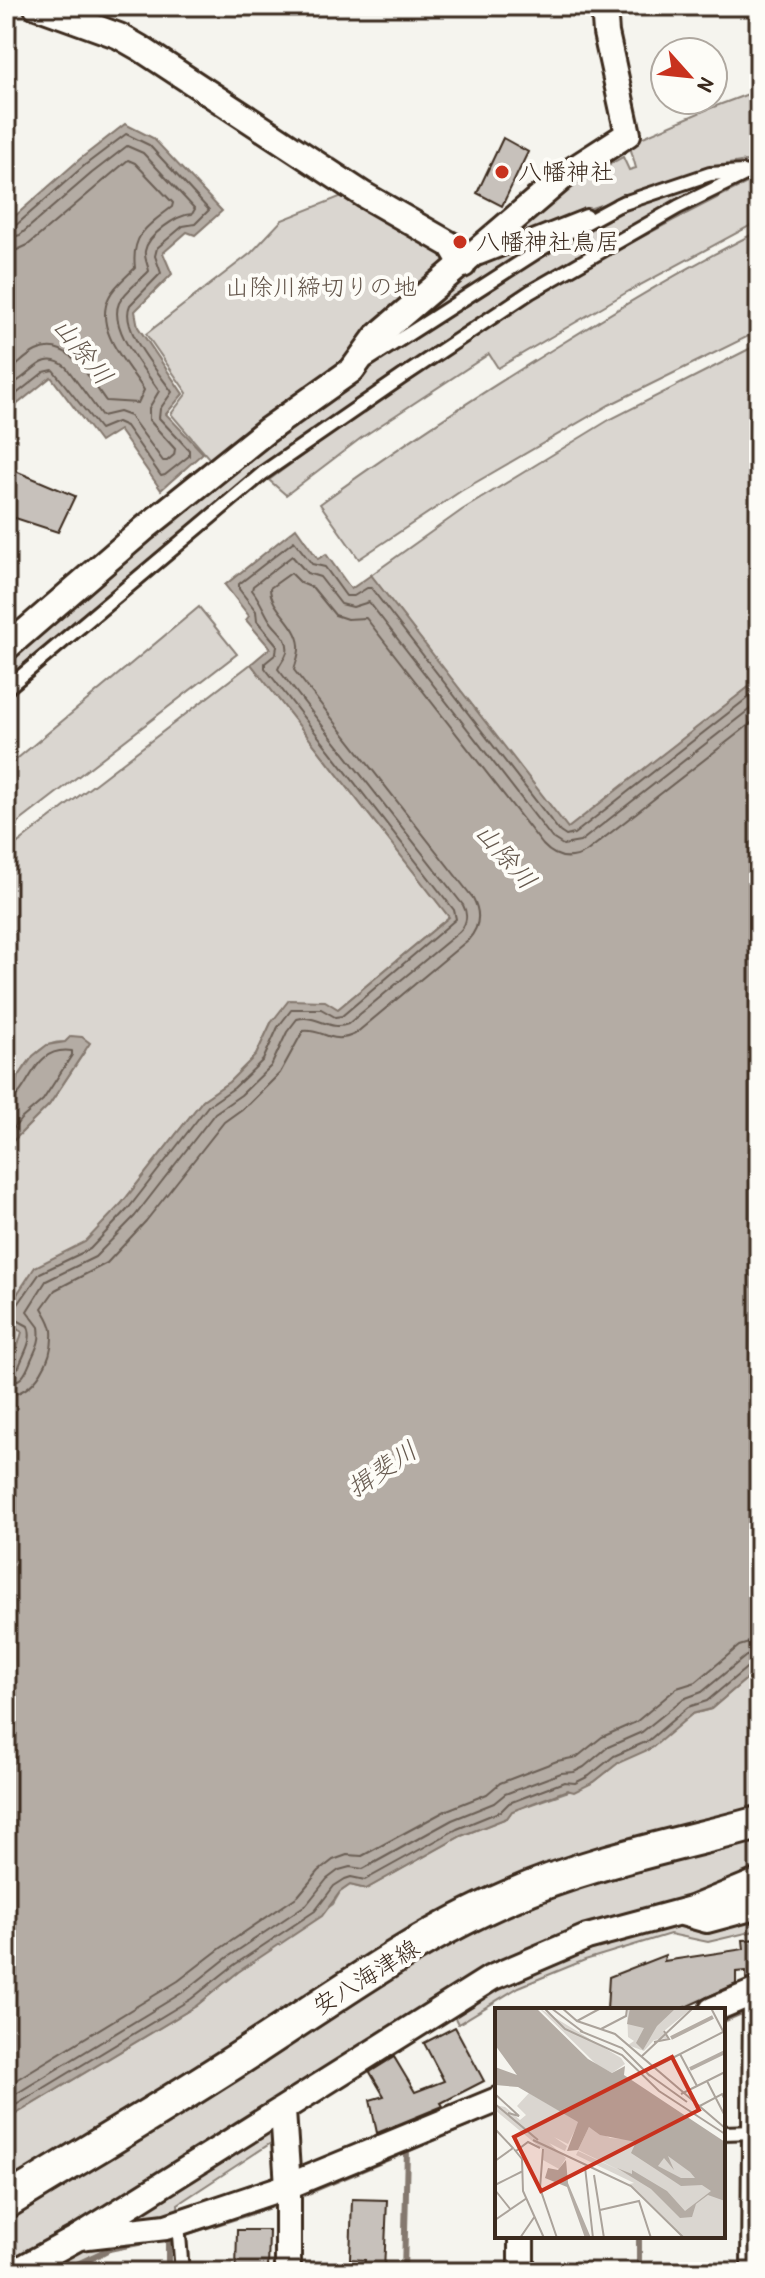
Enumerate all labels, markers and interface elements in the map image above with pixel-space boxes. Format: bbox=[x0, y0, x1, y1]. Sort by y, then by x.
north arrow bbox=[649, 36, 729, 116]
text: N bbox=[691, 73, 723, 97]
place label: 八幡神社 bbox=[518, 155, 614, 187]
marker: 八幡神社 bbox=[493, 163, 511, 181]
place label: 八幡神社鳥居 bbox=[476, 225, 620, 257]
marker: 八幡神社鳥居 bbox=[451, 233, 469, 251]
park label: 山除川締切りの地 bbox=[225, 270, 417, 302]
water label: 山除川 bbox=[45, 309, 122, 392]
water label: 山除川 bbox=[468, 815, 545, 897]
water label: 揖斐川 bbox=[340, 1432, 424, 1505]
street label: 安八海津線 bbox=[306, 1931, 425, 2022]
inset map bbox=[495, 2008, 725, 2238]

